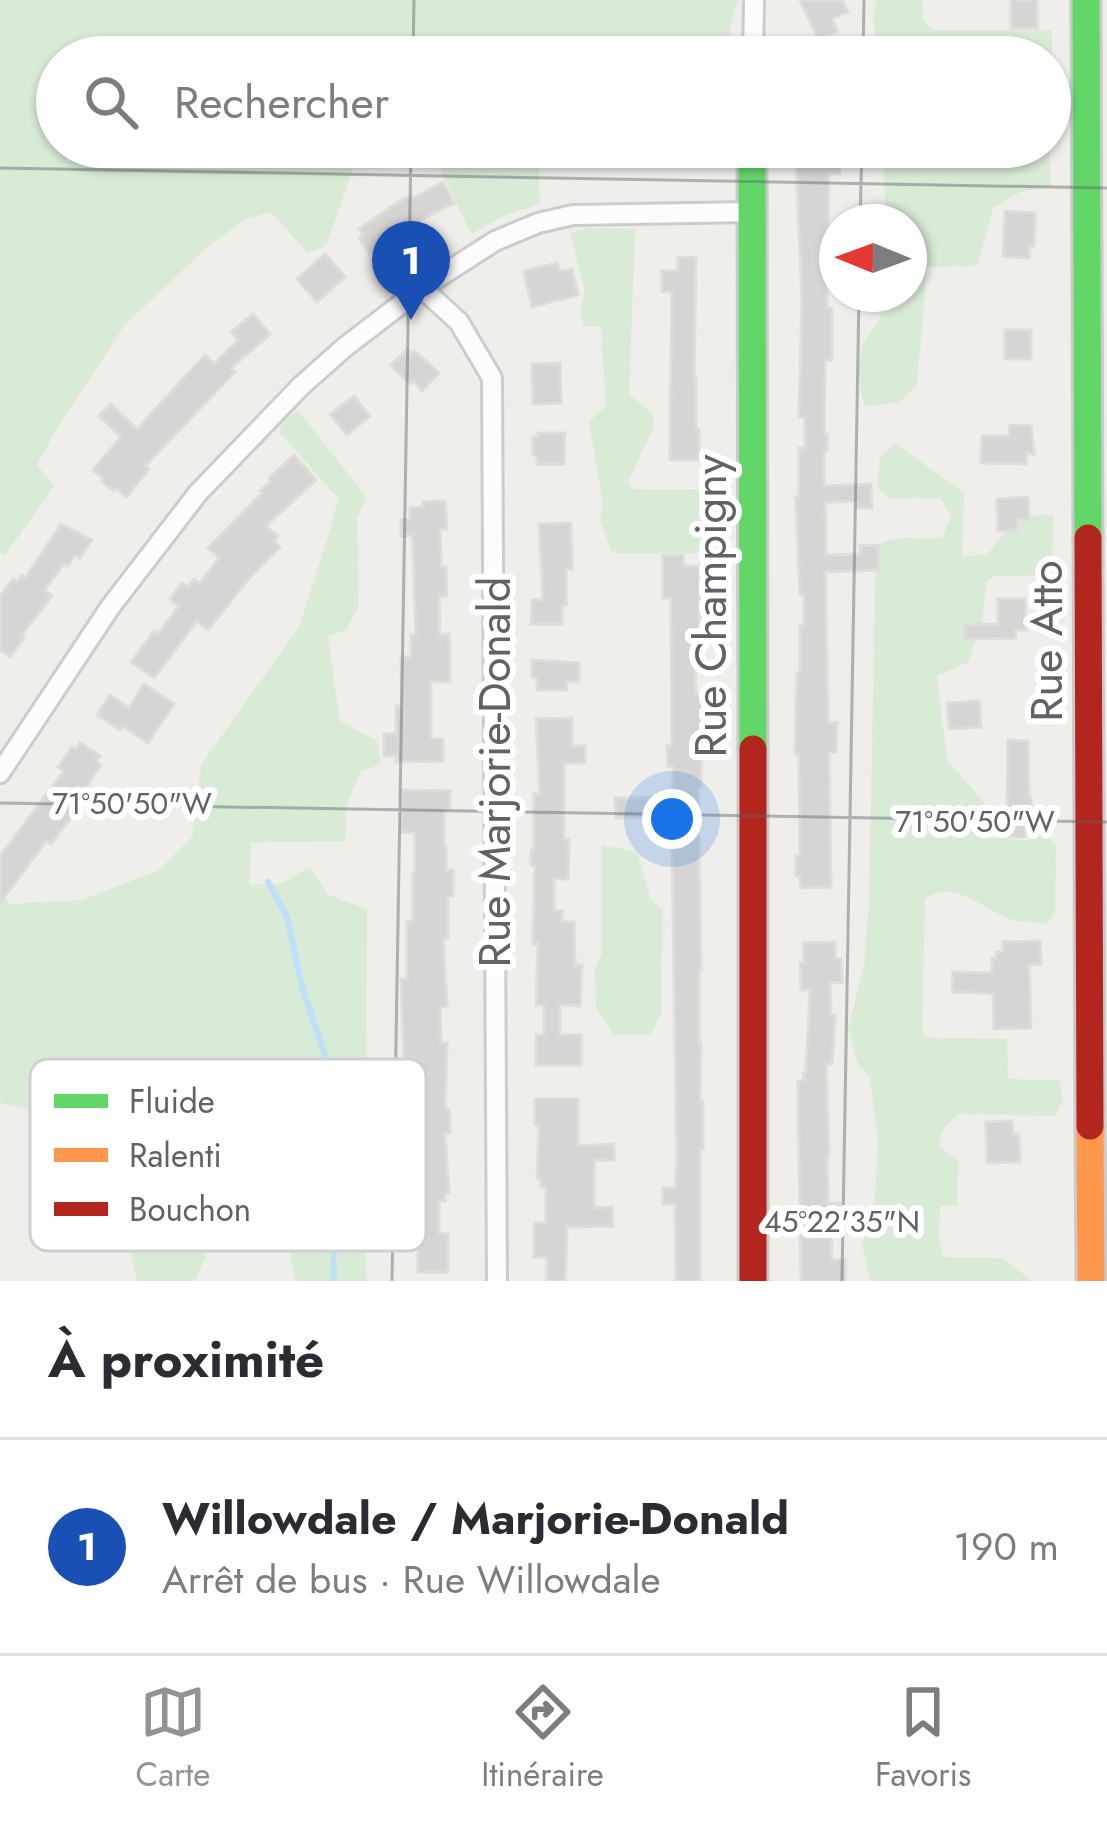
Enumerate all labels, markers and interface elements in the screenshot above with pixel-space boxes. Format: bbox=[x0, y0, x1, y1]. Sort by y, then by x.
search box bbox=[36, 36, 1071, 168]
icon: search bbox=[78, 69, 144, 135]
text: Rechercher bbox=[174, 70, 389, 135]
north arrow bbox=[819, 204, 927, 312]
pin: 1 bbox=[372, 221, 450, 320]
street label: Rue Champigny bbox=[678, 454, 743, 757]
street label: Rue Atto bbox=[1014, 560, 1079, 722]
street label: Rue Marjorie-Donald bbox=[462, 576, 527, 968]
text: 71°50'50"W bbox=[52, 782, 212, 825]
your location bbox=[642, 789, 702, 849]
text: 71°50'50"W bbox=[895, 800, 1055, 843]
legend bbox=[30, 1059, 426, 1251]
text: Fluide bbox=[129, 1078, 215, 1125]
text: Ralenti bbox=[129, 1132, 222, 1179]
text: Bouchon bbox=[129, 1186, 251, 1233]
text: 45°22'35"N bbox=[764, 1200, 920, 1243]
text: À proximité bbox=[48, 1322, 324, 1396]
text: Willowdale / Marjorie-Donald bbox=[162, 1486, 789, 1551]
text: 1 bbox=[77, 1518, 97, 1575]
text: 190 m bbox=[953, 1518, 1059, 1575]
text: Arrêt de bus · Rue Willowdale bbox=[162, 1551, 661, 1608]
tab: Carte bbox=[136, 1679, 210, 1798]
tab: Itinéraire bbox=[481, 1679, 604, 1798]
tab: Favoris bbox=[875, 1679, 971, 1798]

